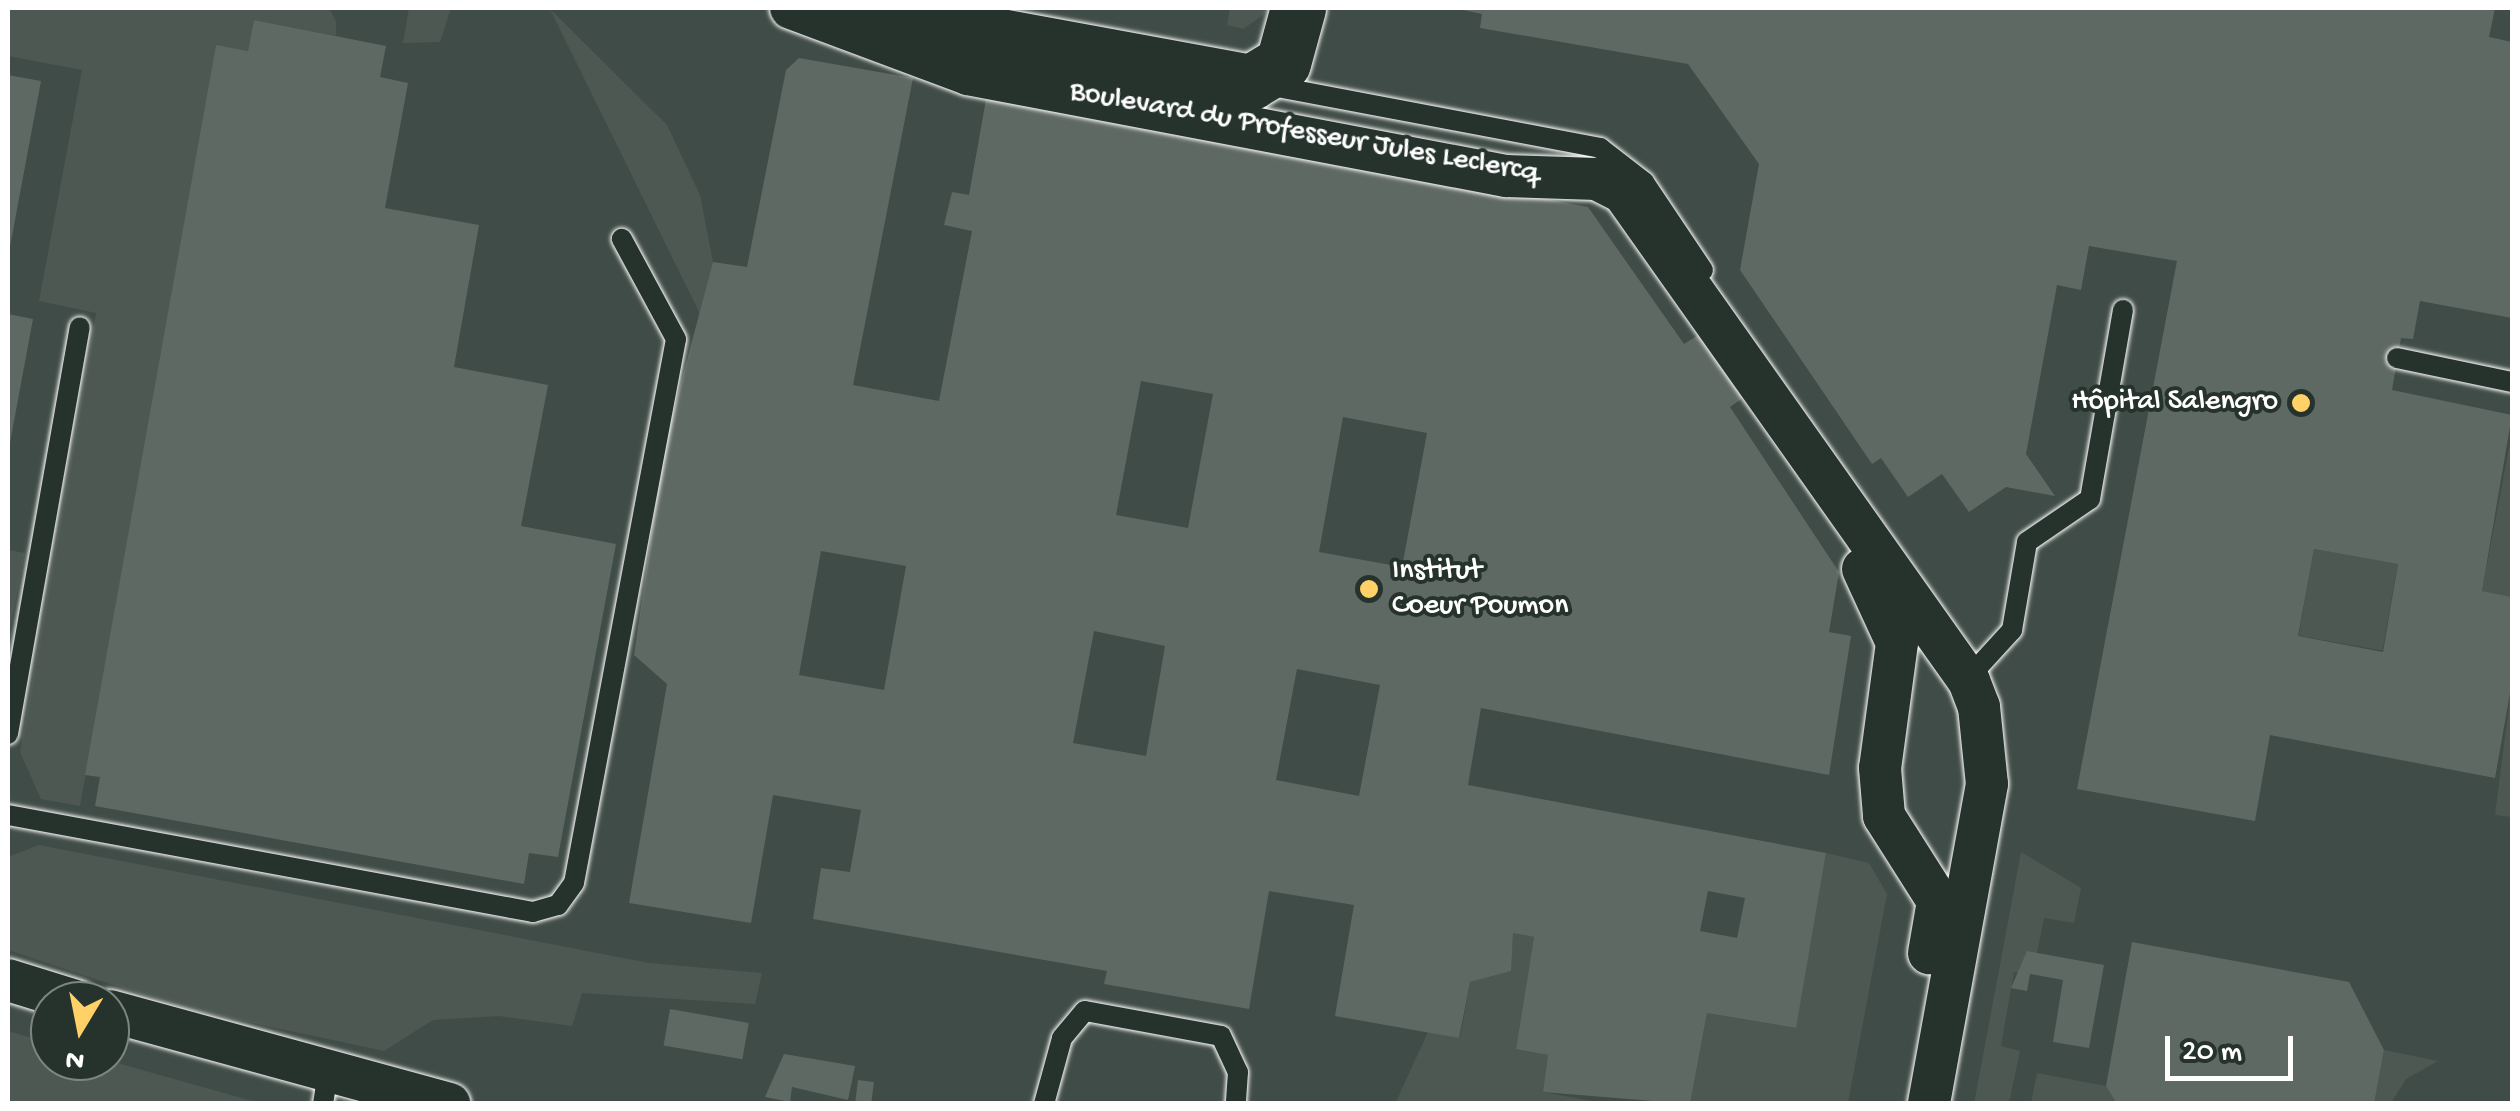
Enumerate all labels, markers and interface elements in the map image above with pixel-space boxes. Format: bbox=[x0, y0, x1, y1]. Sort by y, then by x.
street label: Boulevard du Professeur Jules Leclercq bbox=[1067, 75, 1541, 193]
place label: Hôpital Salengro bbox=[2071, 385, 2278, 421]
marker: Hôpital Salengro bbox=[2288, 390, 2314, 416]
place label: Institut Coeur Poumon bbox=[1392, 554, 1568, 624]
marker: Institut Coeur Poumon bbox=[1356, 576, 1382, 602]
north arrow bbox=[30, 981, 130, 1081]
scale bar bbox=[2170, 1016, 2298, 1078]
text: 20 m bbox=[2182, 1036, 2242, 1071]
text: N bbox=[63, 1041, 87, 1077]

